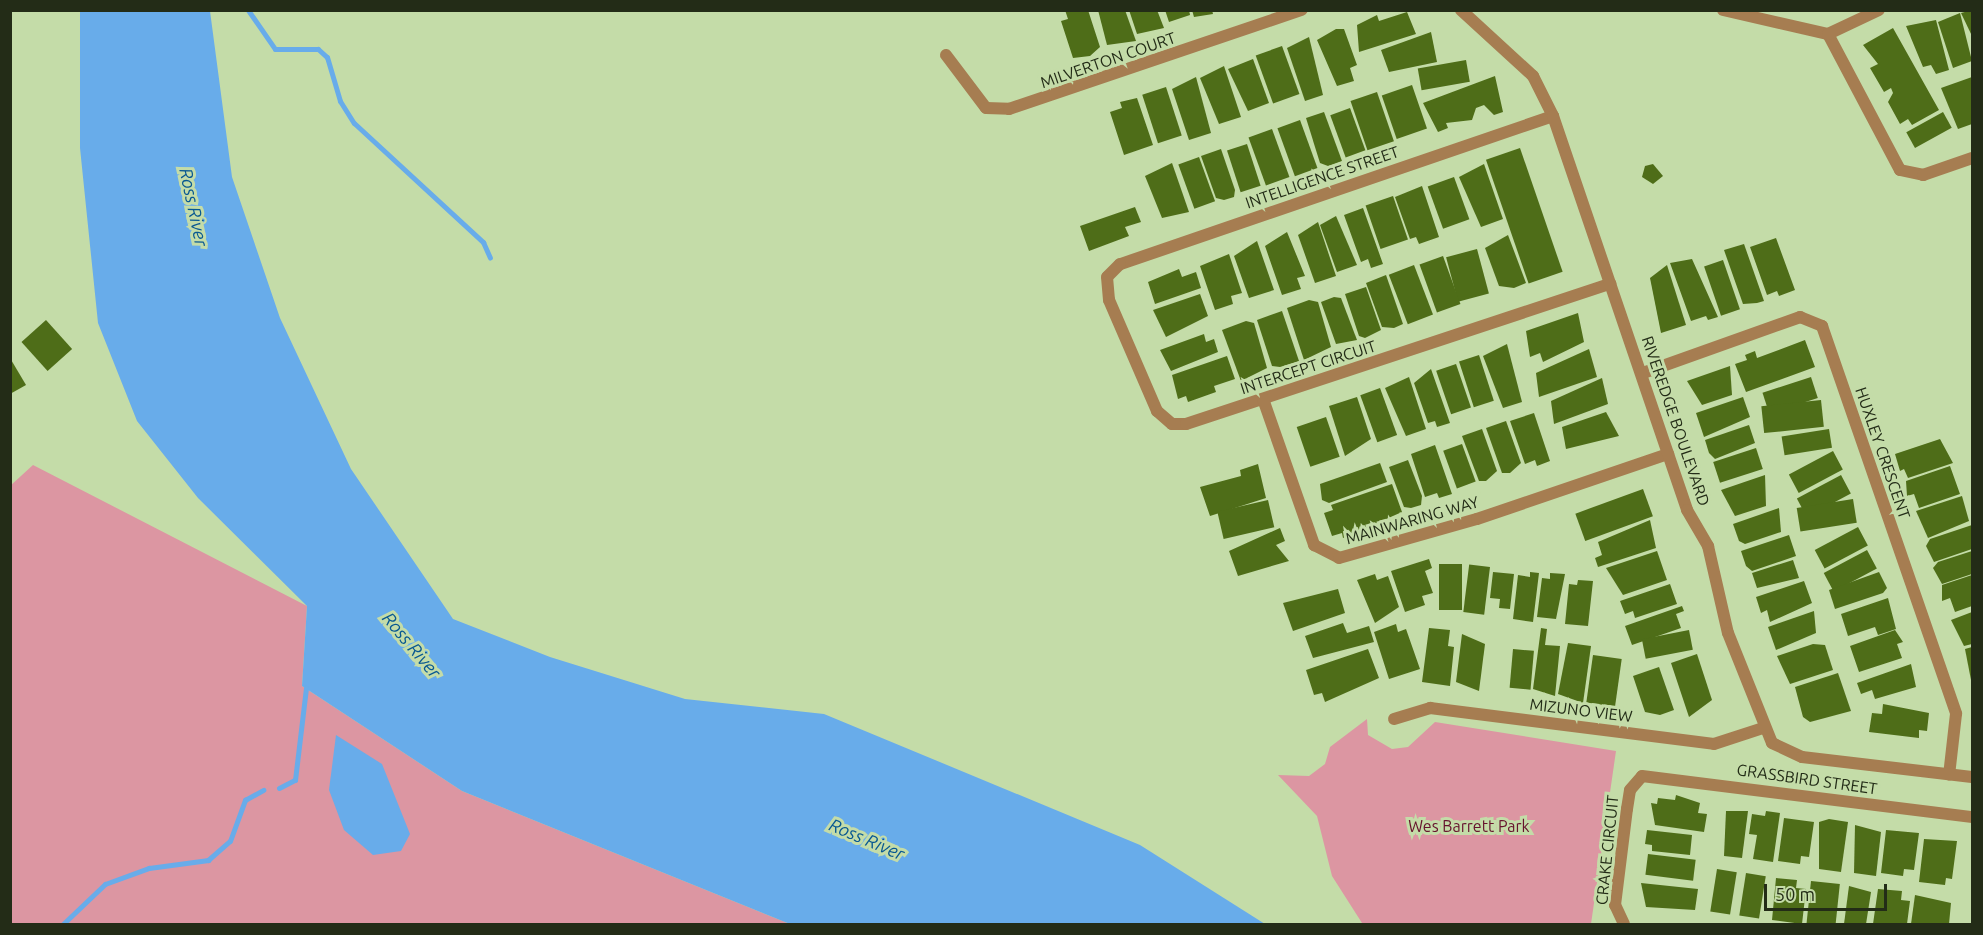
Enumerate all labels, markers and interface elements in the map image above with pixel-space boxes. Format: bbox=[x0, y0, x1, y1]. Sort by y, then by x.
street label: MILVERTON COURT bbox=[1038, 28, 1178, 92]
street label: INTELLIGENCE STREET bbox=[1243, 142, 1401, 212]
water label: Ross River bbox=[175, 166, 213, 248]
street label: RIVEREDGE BOULEVARD bbox=[1638, 334, 1714, 508]
street label: INTERCEPT CIRCUIT bbox=[1238, 336, 1378, 398]
street label: HUXLEY CRESCENT bbox=[1851, 385, 1915, 521]
street label: MAINWARING WAY bbox=[1343, 492, 1481, 548]
water label: Ross River bbox=[378, 608, 446, 682]
street label: MIZUNO VIEW bbox=[1528, 694, 1634, 726]
street label: GRASSBIRD STREET bbox=[1735, 760, 1879, 798]
street label: CRAKE CIRCUIT bbox=[1592, 794, 1622, 906]
water label: Ross River bbox=[826, 813, 908, 865]
park label: Wes Barrett Park bbox=[1408, 816, 1530, 836]
scale bar bbox=[1767, 872, 1890, 910]
text: 50 m bbox=[1775, 884, 1815, 904]

